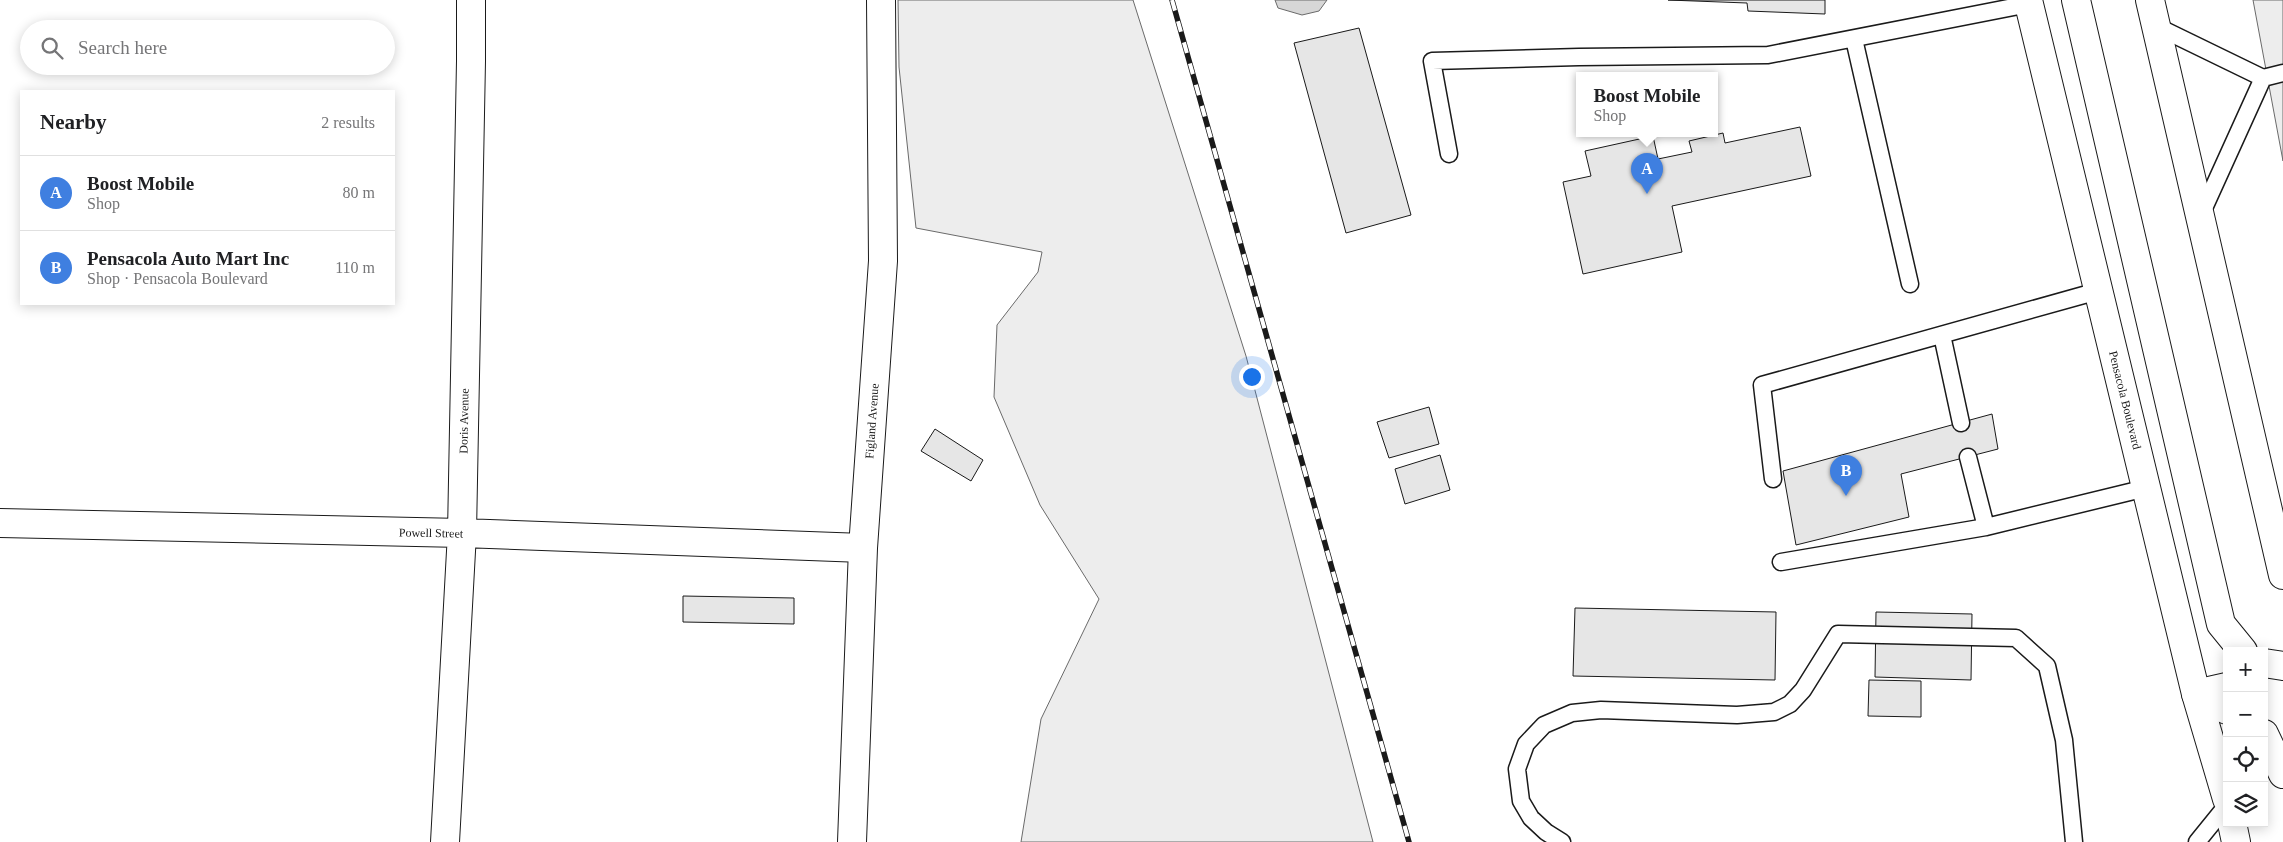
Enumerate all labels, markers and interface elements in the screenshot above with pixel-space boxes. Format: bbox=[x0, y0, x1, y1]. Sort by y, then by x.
search box bbox=[20, 20, 395, 75]
icon: search bbox=[38, 34, 66, 62]
text: Search here bbox=[78, 37, 167, 58]
popup bbox=[1576, 72, 1718, 137]
text: Boost Mobile bbox=[1593, 85, 1701, 106]
text: Shop bbox=[1593, 107, 1626, 124]
text: Nearby bbox=[40, 110, 107, 134]
text: 2 results bbox=[321, 114, 375, 131]
pin: A bbox=[1631, 153, 1663, 194]
text: Boost Mobile bbox=[87, 173, 194, 194]
text: A bbox=[50, 184, 62, 201]
text: 80 m bbox=[343, 184, 375, 201]
text: Shop bbox=[87, 195, 120, 212]
text: Pensacola Auto Mart Inc bbox=[87, 248, 289, 269]
text: B bbox=[51, 259, 61, 276]
text: 110 m bbox=[335, 259, 375, 276]
text: Shop · Pensacola Boulevard bbox=[87, 270, 268, 287]
street label: Pensacola Boulevard bbox=[2106, 349, 2144, 451]
your location bbox=[1239, 364, 1265, 390]
street label: Figland Avenue bbox=[862, 383, 882, 459]
street label: Doris Avenue bbox=[456, 388, 472, 454]
pin: B bbox=[1830, 455, 1862, 496]
street label: Powell Street bbox=[399, 525, 464, 541]
map controls bbox=[2223, 647, 2268, 827]
button: + bbox=[2223, 647, 2268, 692]
button: − bbox=[2223, 692, 2268, 737]
button: locate bbox=[2223, 737, 2268, 782]
button: layers bbox=[2223, 782, 2268, 827]

